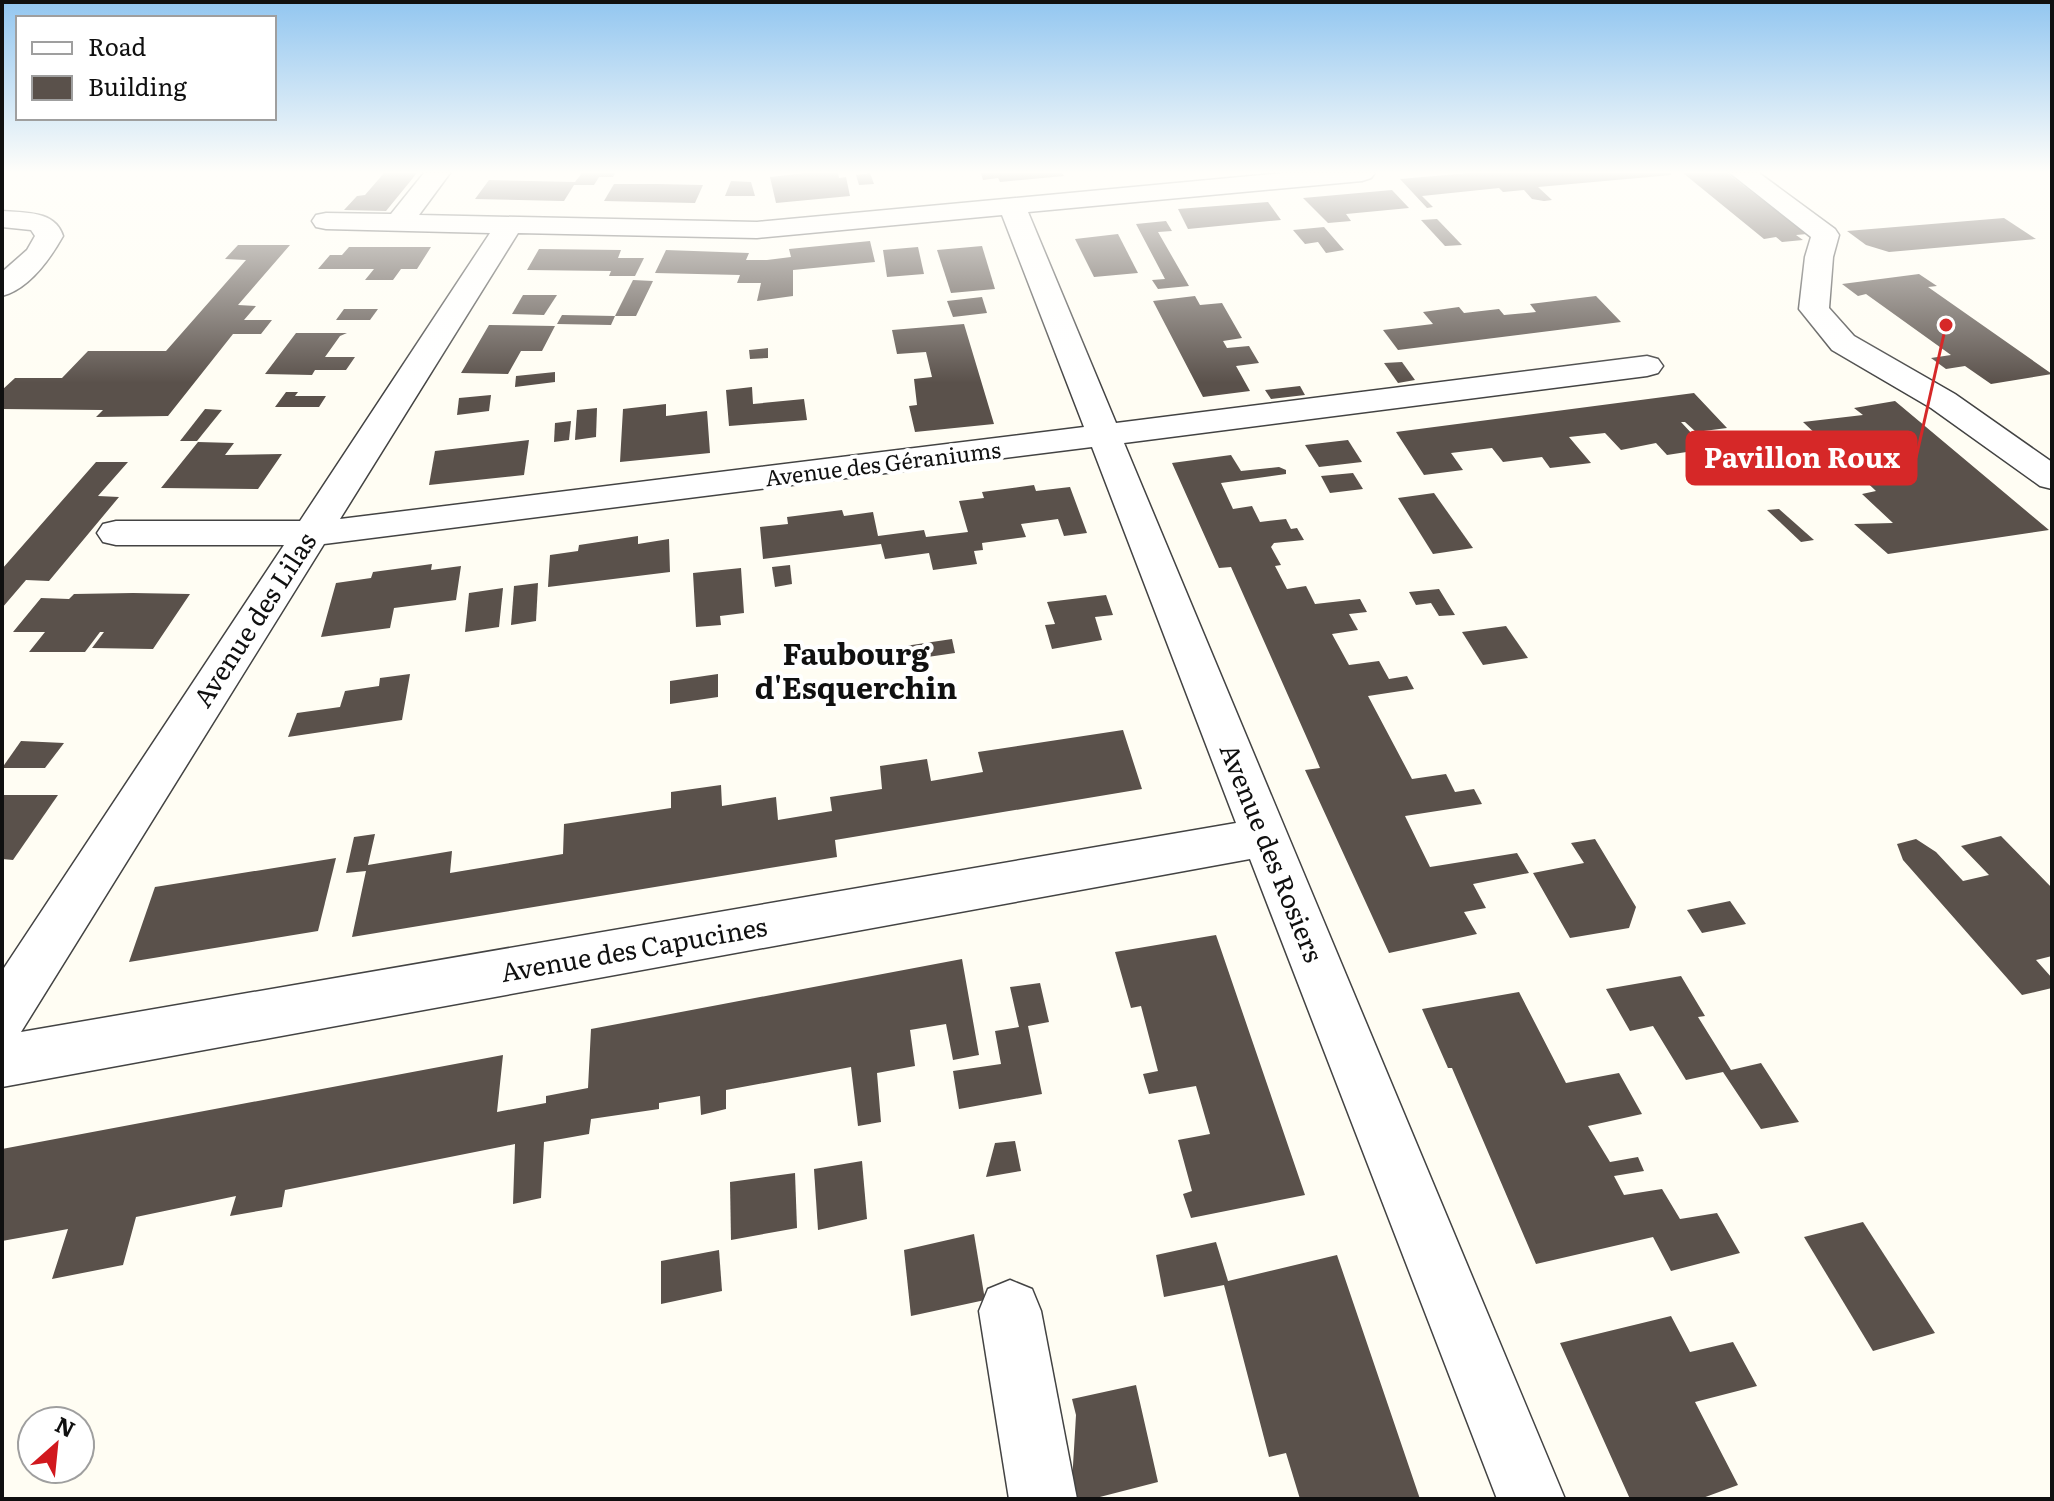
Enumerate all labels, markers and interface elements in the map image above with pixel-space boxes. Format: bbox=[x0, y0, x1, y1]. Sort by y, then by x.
legend bbox=[16, 16, 276, 120]
text: Road bbox=[88, 28, 147, 63]
text: Building bbox=[88, 68, 187, 103]
street label: Avenue des Géraniums bbox=[763, 432, 1002, 493]
callout: Pavillon Roux bbox=[1687, 432, 1916, 484]
text: Pavillon Roux bbox=[1704, 435, 1900, 477]
street label: Avenue des Lilas bbox=[182, 523, 324, 714]
district label: Faubourg d'Esquerchin bbox=[755, 630, 957, 708]
street label: Avenue des Rosiers bbox=[1212, 737, 1335, 967]
street label: Avenue des Capucines bbox=[497, 905, 770, 990]
north arrow bbox=[16, 1405, 96, 1485]
text: N bbox=[50, 1407, 81, 1445]

